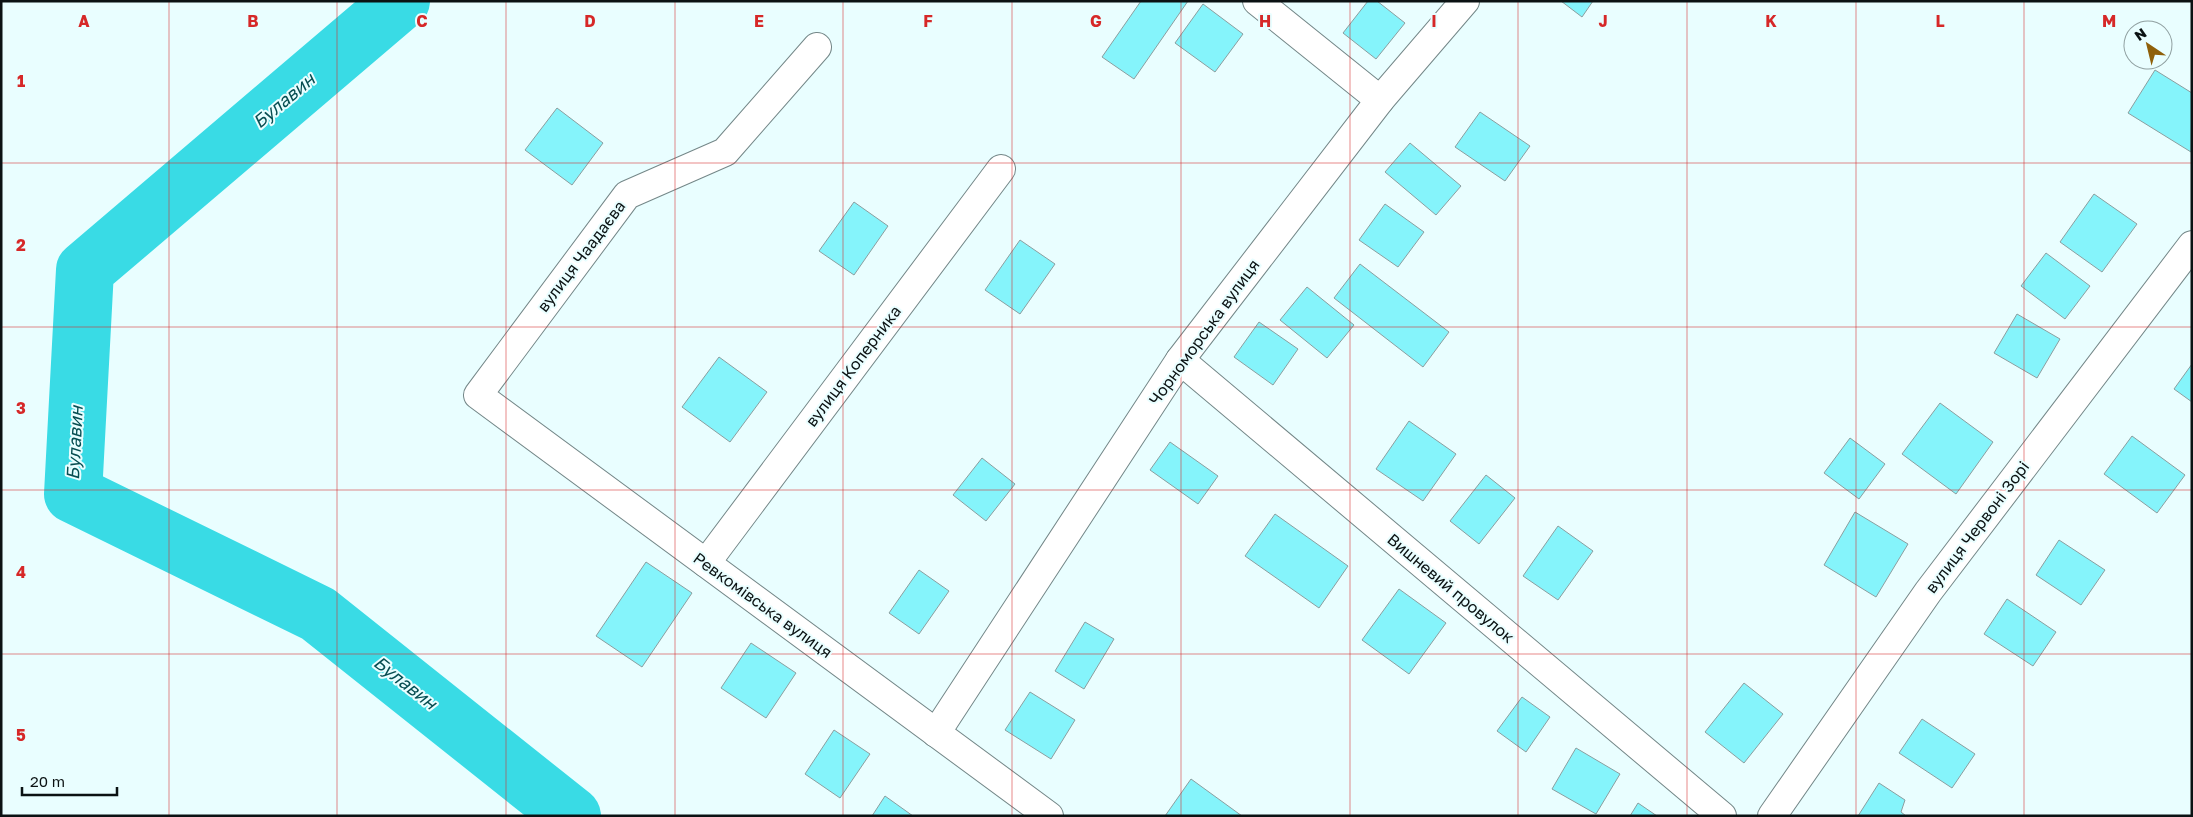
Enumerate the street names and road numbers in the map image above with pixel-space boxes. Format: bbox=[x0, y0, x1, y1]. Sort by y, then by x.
street label: вулиця Чаадаєва bbox=[533, 196, 629, 316]
street label: Чорноморська вулиця bbox=[1144, 255, 1264, 409]
street label: вулиця Коперника bbox=[801, 301, 905, 431]
street label: вулиця Червоні Зорі bbox=[1921, 457, 2033, 597]
street label: Вишневий провулок bbox=[1383, 529, 1519, 647]
street label: Ревкомівська вулиця bbox=[690, 548, 836, 662]

